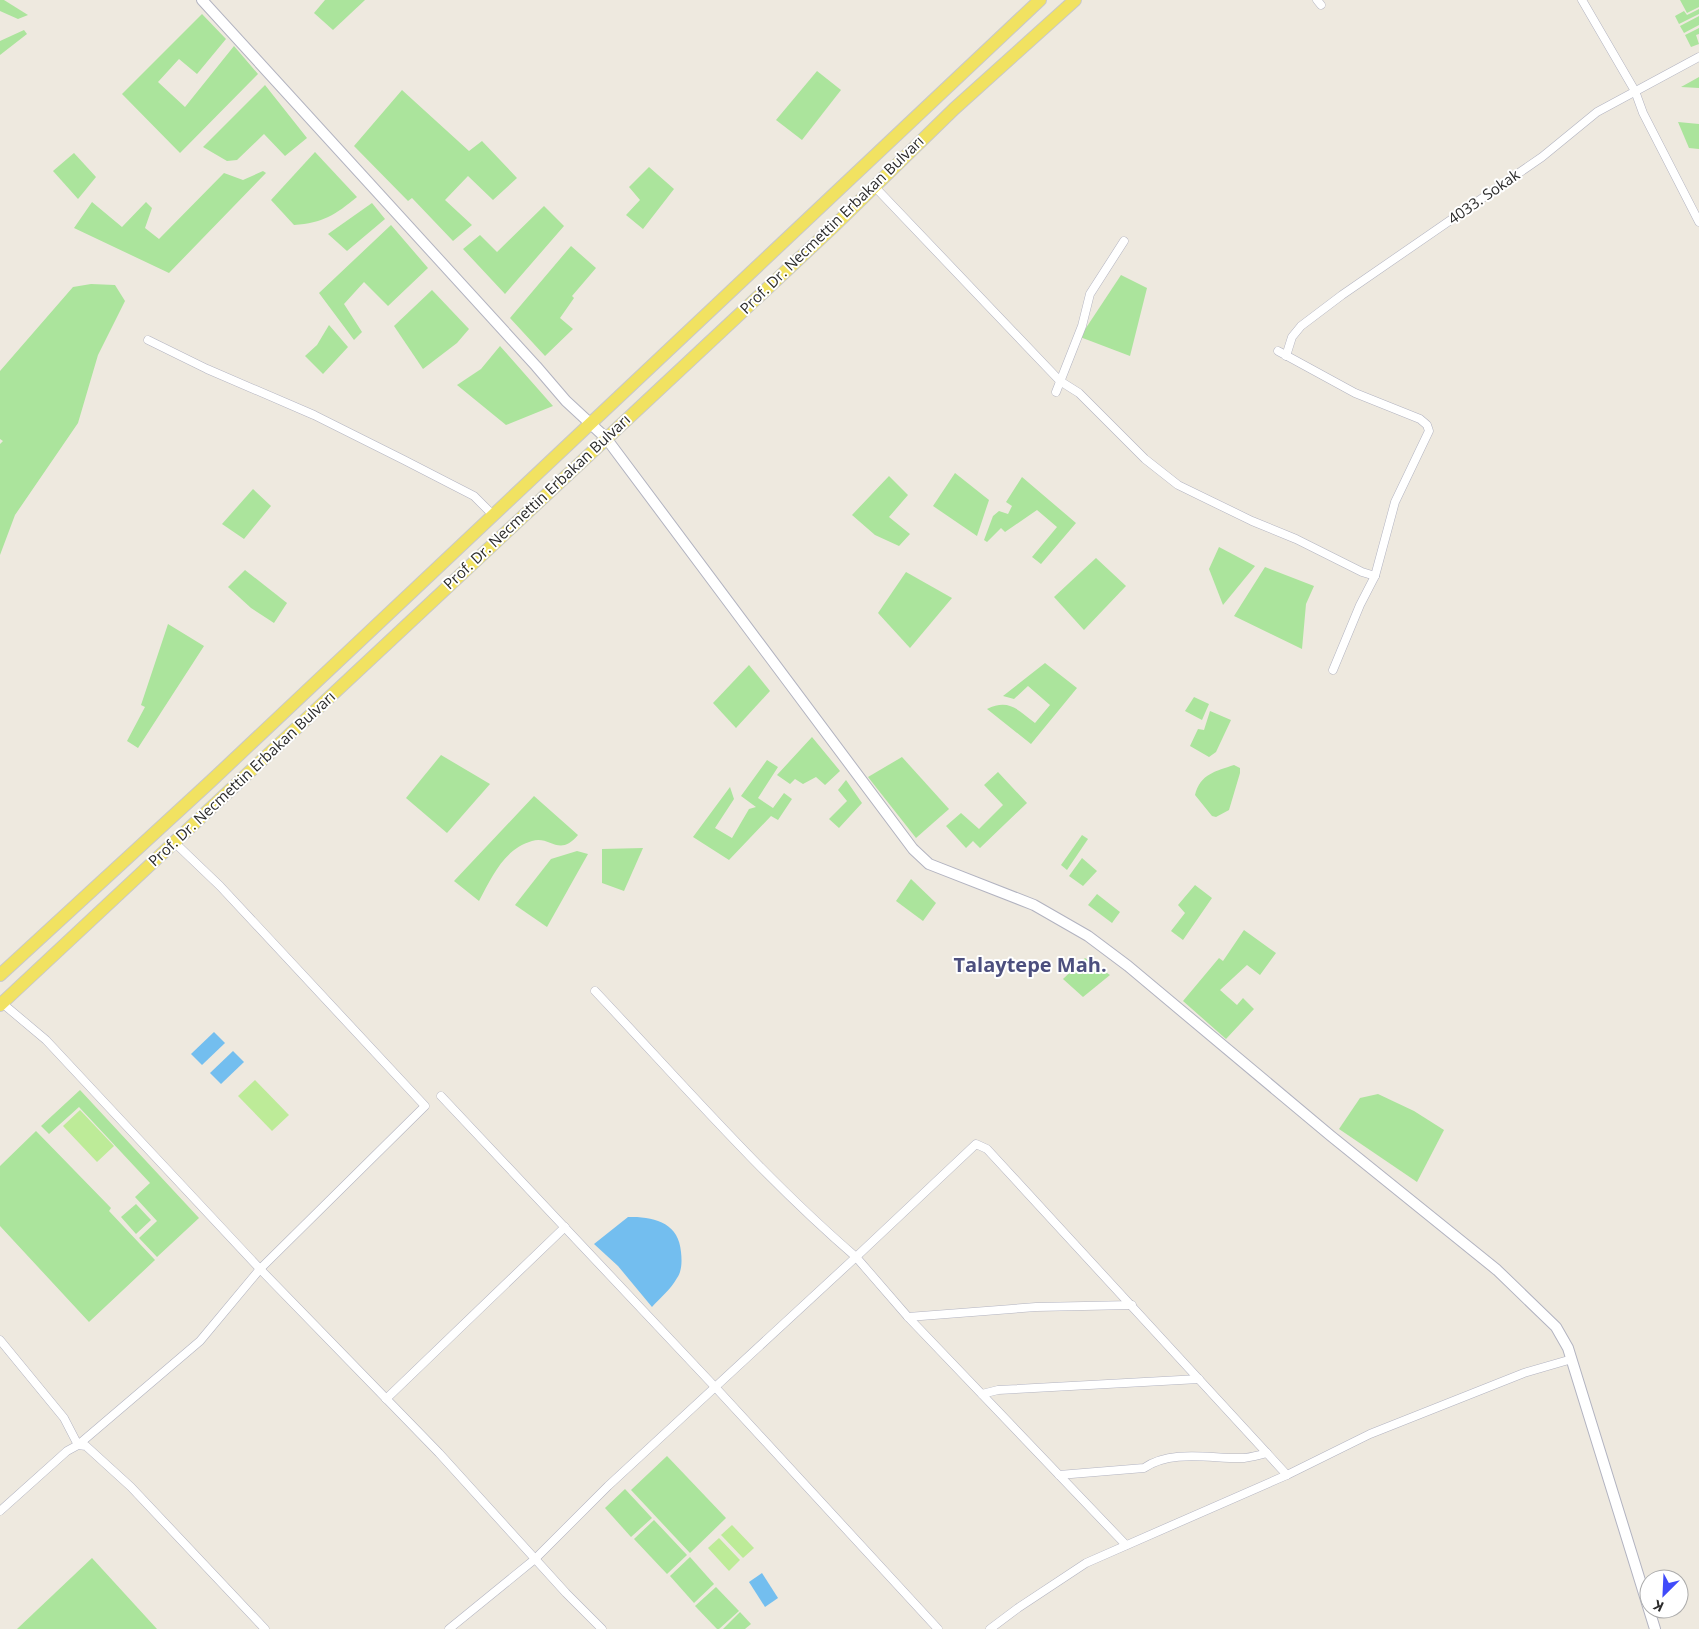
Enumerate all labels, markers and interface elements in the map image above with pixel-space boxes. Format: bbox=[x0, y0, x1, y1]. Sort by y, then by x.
street label: Prof. Dr. Necmettin Erbakan Bulvarı bbox=[735, 131, 928, 318]
street label: 4033. Sokak bbox=[1443, 164, 1523, 228]
street label: Prof. Dr. Necmettin Erbakan Bulvarı bbox=[439, 409, 634, 593]
street label: Prof. Dr. Necmettin Erbakan Bulvarı bbox=[144, 686, 339, 870]
district label: Talaytepe Mah. bbox=[953, 951, 1107, 978]
north arrow bbox=[1639, 1569, 1689, 1619]
text: K bbox=[1650, 1595, 1667, 1617]

